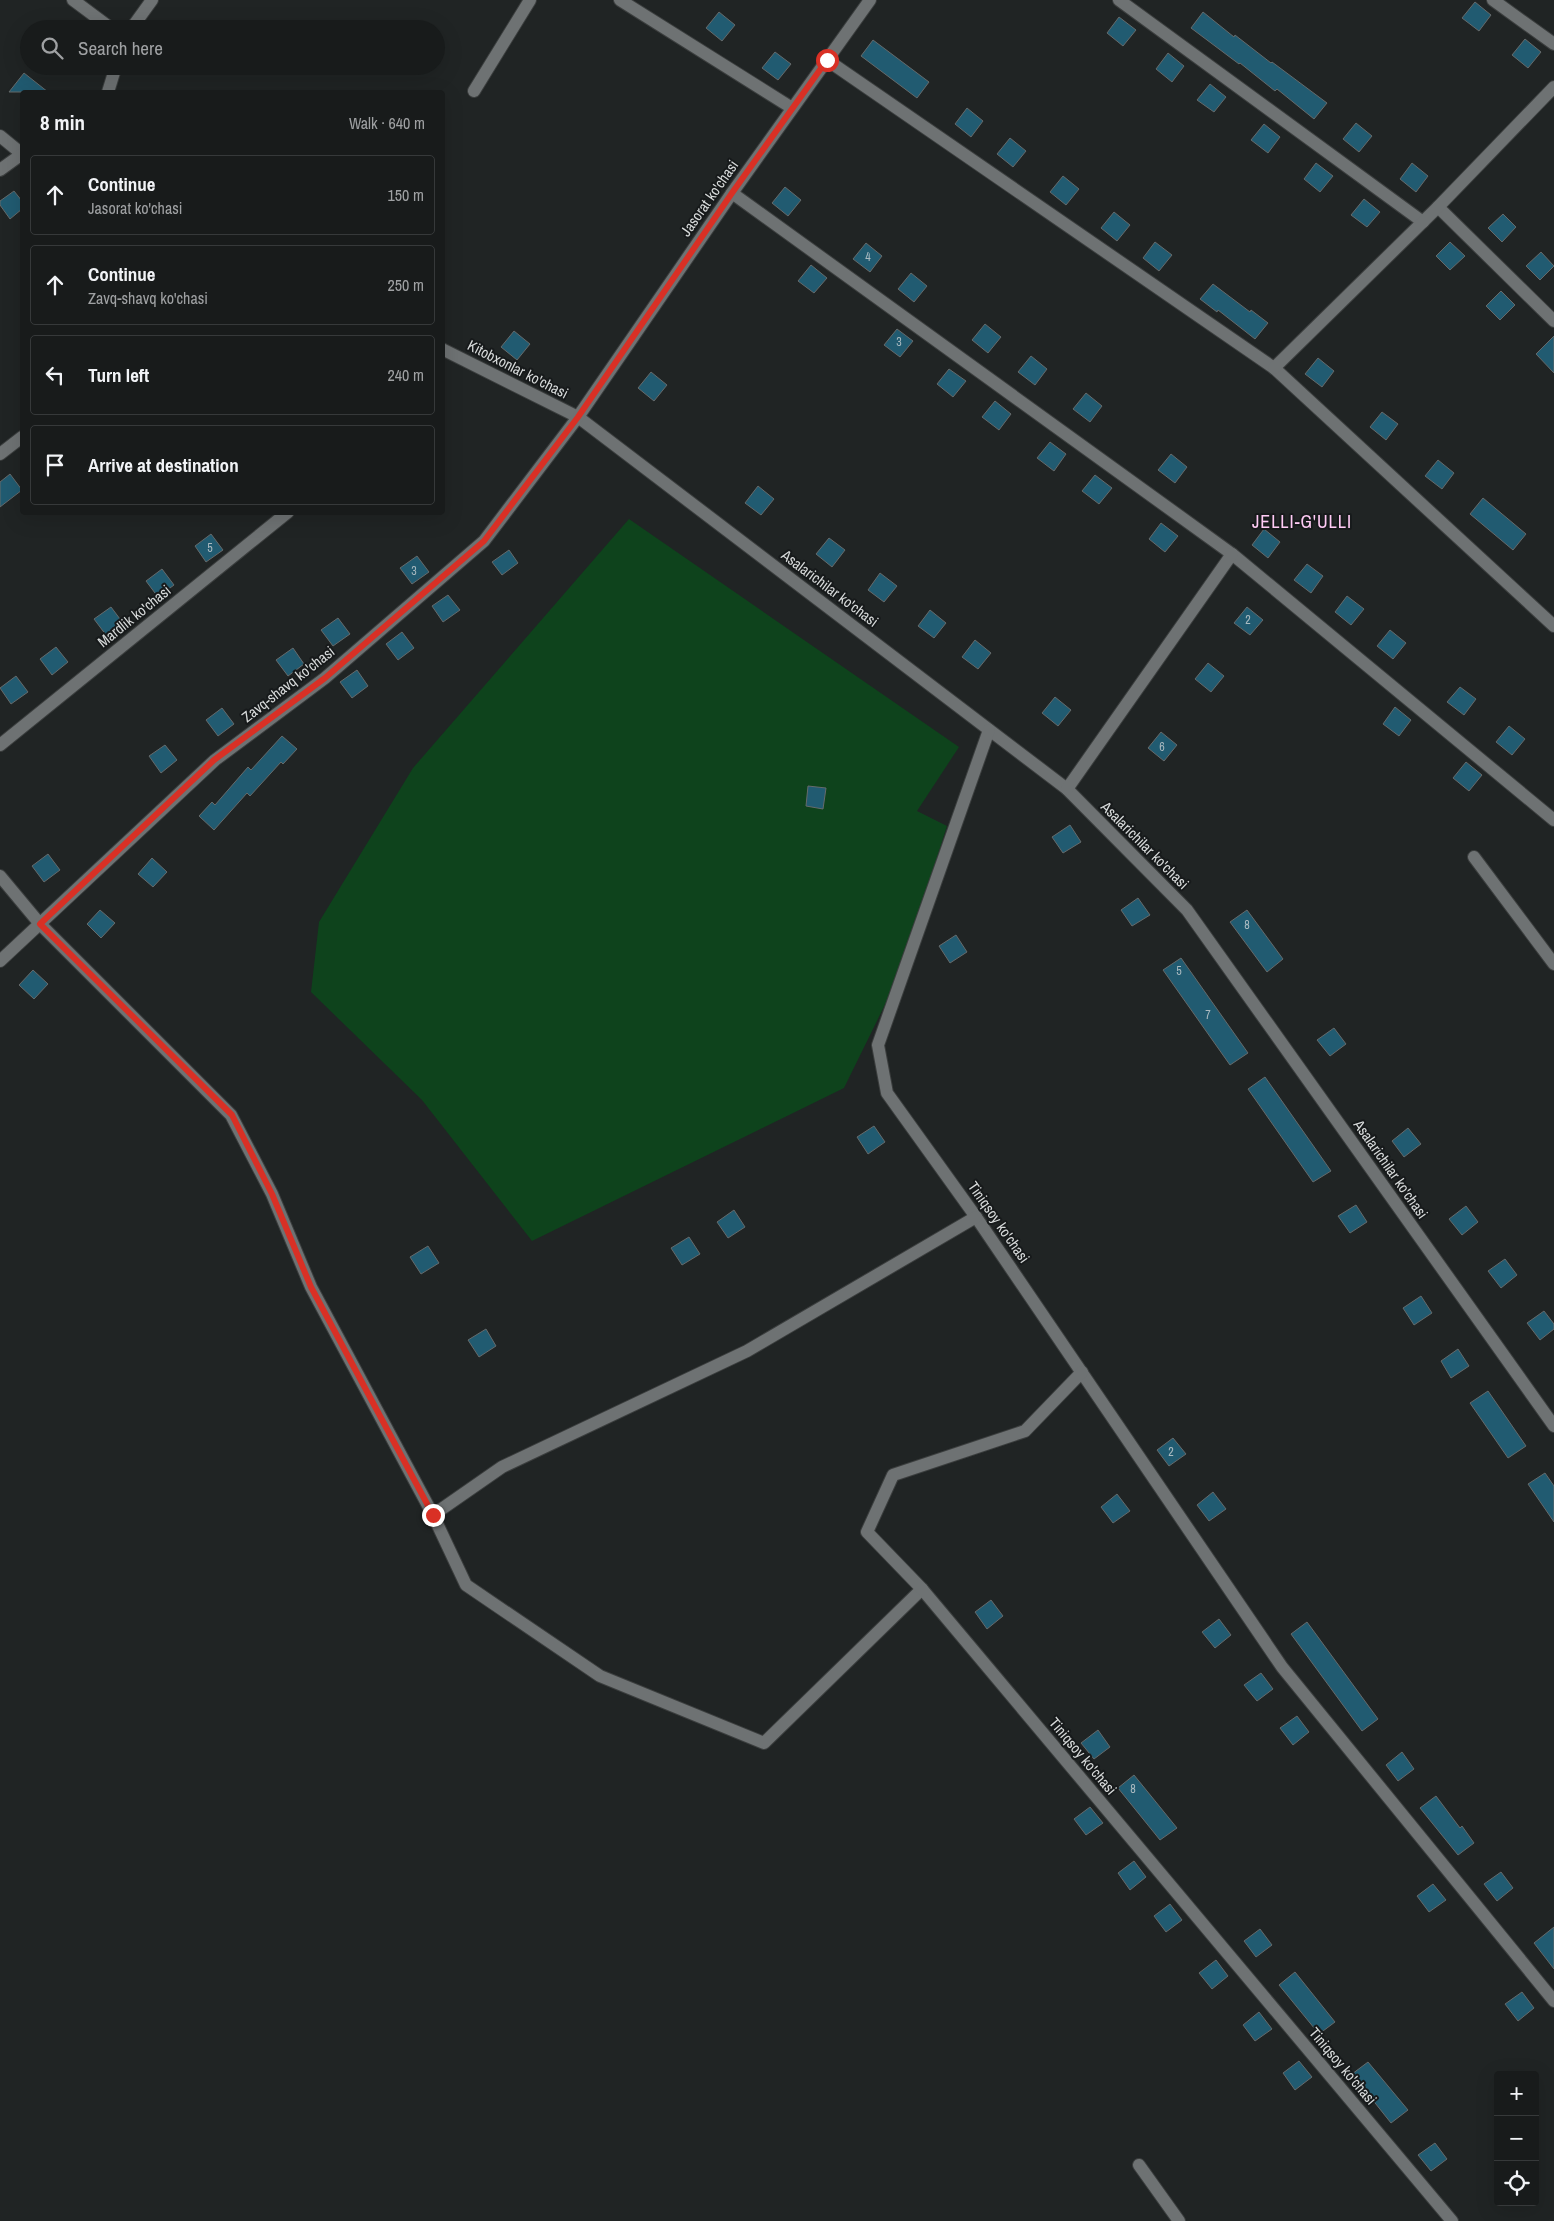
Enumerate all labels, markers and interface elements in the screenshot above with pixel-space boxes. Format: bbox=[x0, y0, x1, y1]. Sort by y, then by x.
search box bbox=[20, 20, 445, 75]
icon: search bbox=[38, 34, 66, 62]
text: Search here bbox=[78, 35, 163, 61]
route start bbox=[816, 49, 839, 72]
text: 8 min bbox=[40, 108, 85, 137]
text: Walk · 640 m bbox=[349, 112, 425, 134]
street label: Jasorat ko'chasi bbox=[675, 156, 743, 240]
text: Continue bbox=[88, 171, 156, 197]
icon: ahead bbox=[41, 181, 69, 209]
text: 150 m bbox=[388, 184, 424, 206]
text: Jasorat ko'chasi bbox=[88, 197, 182, 219]
house number: 4 bbox=[865, 249, 871, 265]
text: Continue bbox=[88, 261, 156, 287]
icon: ahead bbox=[41, 271, 69, 299]
text: 250 m bbox=[388, 274, 424, 296]
text: Zavq-shavq ko'chasi bbox=[88, 287, 208, 309]
house number: 3 bbox=[896, 334, 902, 350]
street label: Kitobxonlar ko'chasi bbox=[464, 335, 572, 403]
icon: left bbox=[41, 361, 69, 389]
text: Turn left bbox=[88, 362, 149, 388]
text: 240 m bbox=[388, 364, 424, 386]
icon: arrive bbox=[41, 451, 69, 479]
text: Arrive at destination bbox=[88, 452, 239, 478]
district label: JELLI-G'ULLI bbox=[1252, 509, 1352, 534]
house number: 5 bbox=[207, 540, 213, 556]
street label: Asalarichilar ko'chasi bbox=[776, 544, 883, 631]
house number: 3 bbox=[411, 563, 417, 579]
street label: Mardlik ko'chasi bbox=[93, 580, 175, 652]
house number: 2 bbox=[1245, 612, 1251, 628]
street label: Zavq-shavq ko'chasi bbox=[237, 641, 339, 727]
house number: 6 bbox=[1159, 739, 1165, 755]
street label: Asalarichilar ko'chasi bbox=[1096, 796, 1194, 894]
house number: 8 bbox=[1244, 917, 1250, 933]
house number: 5 bbox=[1176, 963, 1182, 979]
house number: 7 bbox=[1205, 1007, 1211, 1023]
street label: Asalarichilar ko'chasi bbox=[1348, 1114, 1433, 1223]
street label: Tiniqsoy ko'chasi bbox=[963, 1177, 1035, 1267]
house number: 2 bbox=[1168, 1444, 1174, 1460]
route end bbox=[422, 1504, 445, 1527]
street label: Tiniqsoy ko'chasi bbox=[1044, 1713, 1122, 1799]
house number: 8 bbox=[1130, 1781, 1136, 1797]
street label: Tiniqsoy ko'chasi bbox=[1304, 2023, 1382, 2109]
map controls bbox=[1494, 2071, 1539, 2206]
button: + bbox=[1494, 2071, 1539, 2116]
button: − bbox=[1494, 2116, 1539, 2161]
button: locate bbox=[1494, 2161, 1539, 2206]

